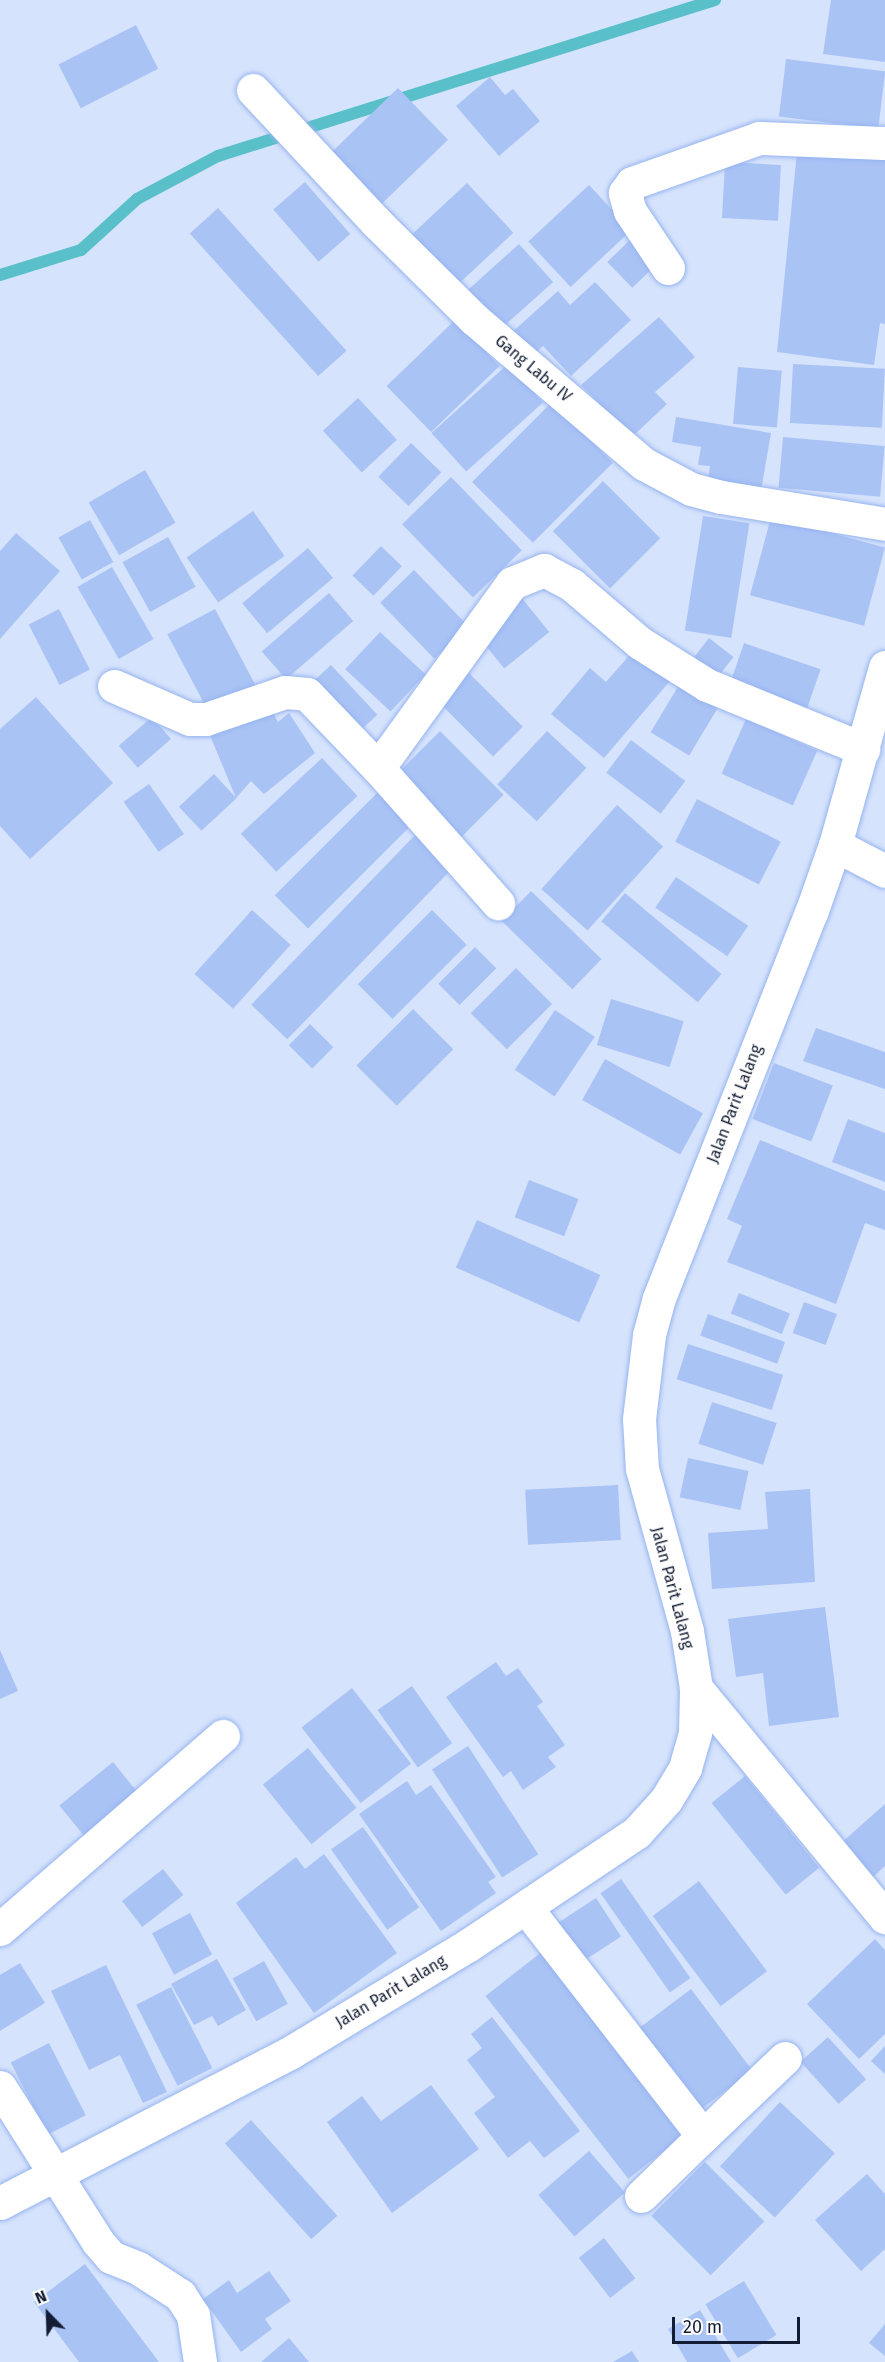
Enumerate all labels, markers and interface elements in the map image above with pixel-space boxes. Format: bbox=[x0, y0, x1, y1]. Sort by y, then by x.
street label: Gang Labu IV bbox=[491, 331, 575, 407]
street label: Jalan Parit Lalang bbox=[704, 1042, 766, 1166]
street label: Jalan Parit Lalang bbox=[646, 1525, 698, 1651]
street label: Jalan Parit Lalang bbox=[332, 1951, 450, 2033]
north arrow bbox=[18, 2284, 78, 2344]
text: N bbox=[32, 2286, 49, 2308]
scale bar bbox=[675, 2305, 802, 2343]
text: 20 m bbox=[683, 2316, 722, 2338]

